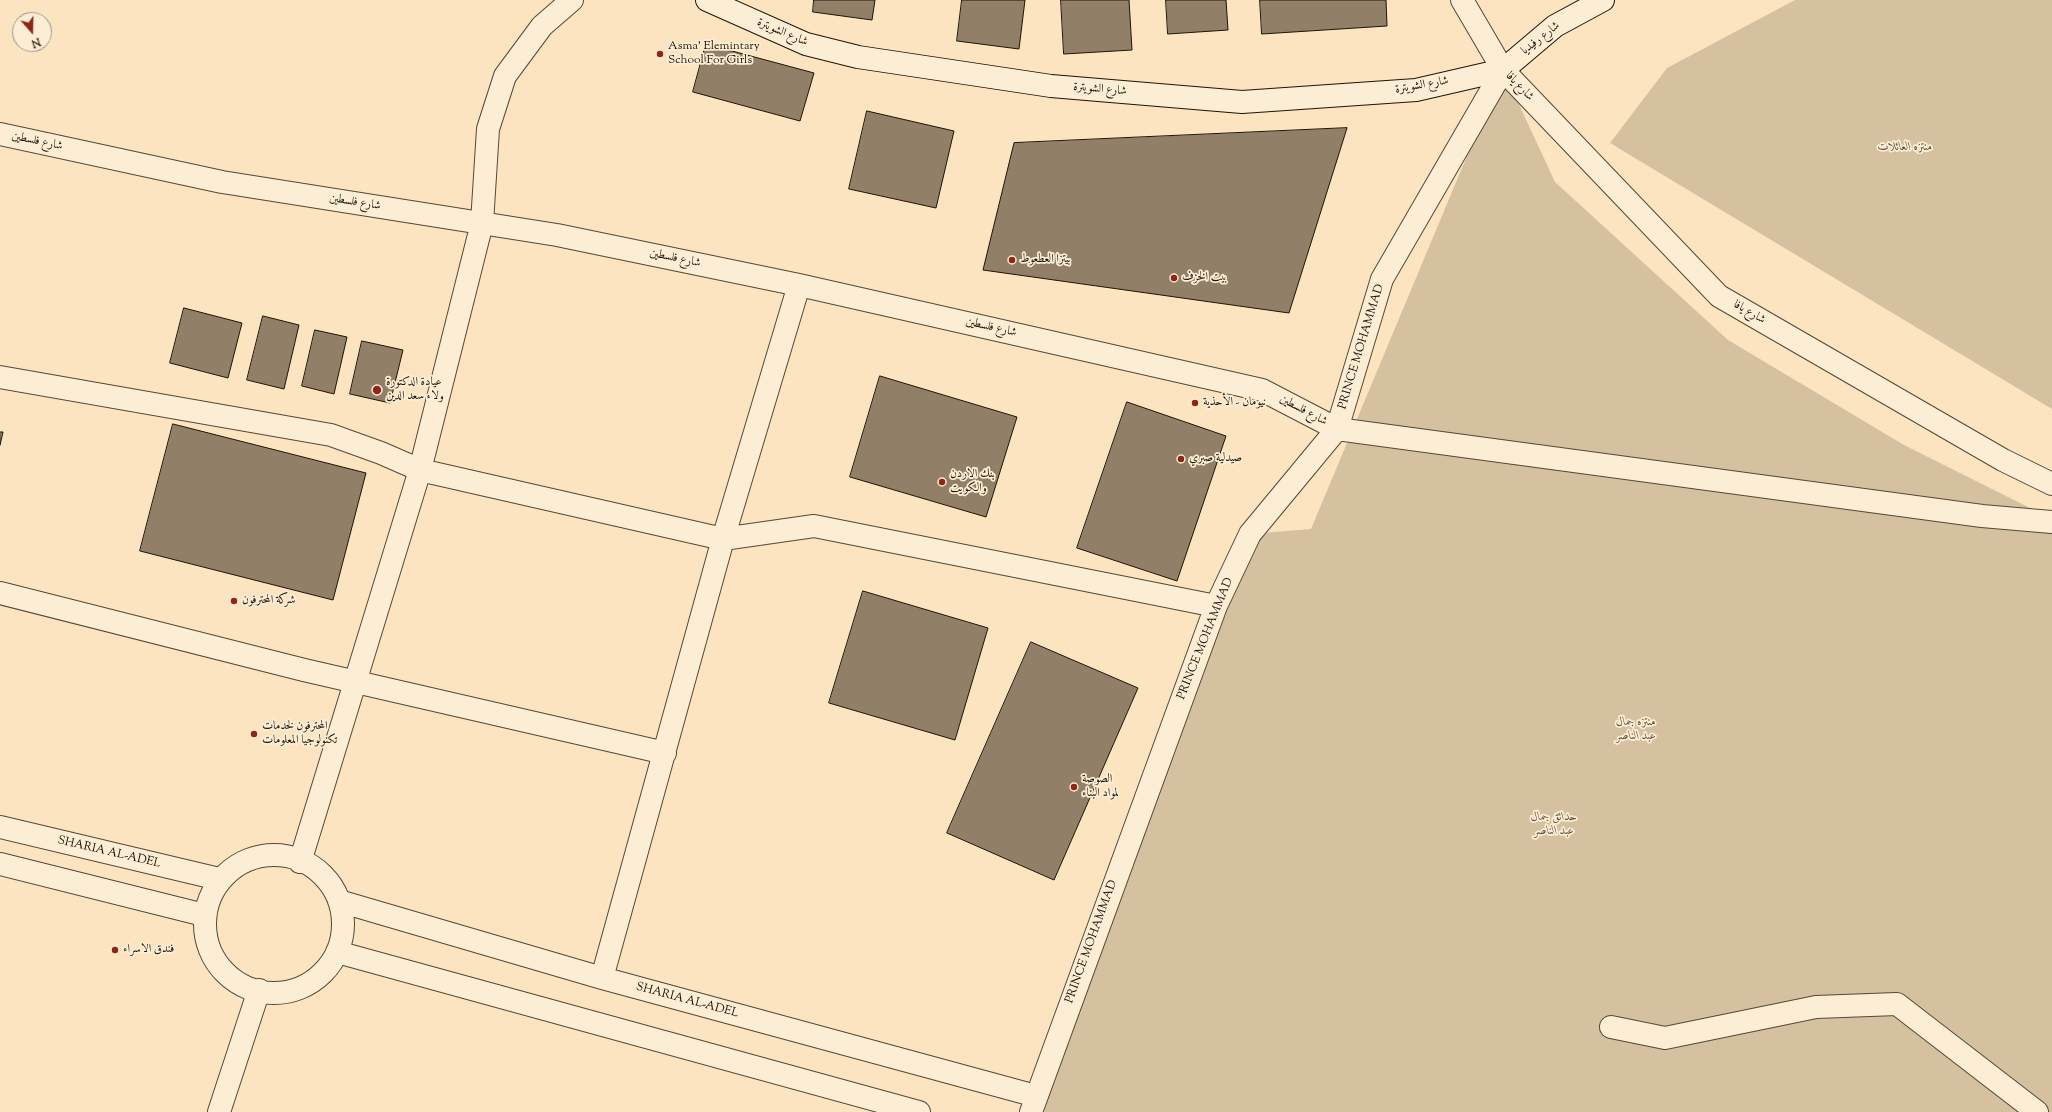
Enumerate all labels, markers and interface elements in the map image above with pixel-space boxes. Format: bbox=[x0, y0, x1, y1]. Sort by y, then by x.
north arrow bbox=[12, 12, 52, 52]
street label: شارع الشويترة bbox=[754, 16, 810, 50]
street label: شارع رفيديا bbox=[1519, 19, 1563, 59]
text: N bbox=[29, 33, 43, 51]
place label: Asma' Elemintary School For Girls bbox=[668, 40, 760, 68]
marker: Asma' Elemintary School For Girls bbox=[655, 49, 665, 59]
street label: شارع يافا bbox=[1502, 70, 1536, 104]
street label: شارع الشويترة bbox=[1394, 74, 1450, 98]
street label: شارع الشويترة bbox=[1073, 80, 1127, 100]
street label: شارع فلسطين bbox=[10, 130, 64, 154]
park label: منتزه العائلات bbox=[1878, 141, 1932, 155]
street label: شارع فلسطين bbox=[328, 192, 382, 214]
street label: شارع فلسطين bbox=[648, 247, 702, 271]
place label: بيتزا العطعوط bbox=[1020, 253, 1070, 267]
marker: بيتزا العطعوط bbox=[1007, 255, 1017, 265]
place label: بيت الخزف bbox=[1182, 271, 1227, 285]
marker: بيت الخزف bbox=[1169, 273, 1179, 283]
street label: PRINCE MOHAMMAD bbox=[1336, 283, 1388, 411]
street label: شارع يافا bbox=[1730, 298, 1768, 328]
street label: شارع فلسطين bbox=[964, 315, 1018, 341]
place label: عيادة الدكتورة ولاء سعد الدين bbox=[386, 376, 444, 404]
marker: عيادة الدكتورة ولاء سعد الدين bbox=[371, 384, 383, 396]
street label: شارع فلسطين bbox=[1277, 392, 1329, 430]
place label: نيومان - الأحذية bbox=[1203, 396, 1266, 410]
marker: نيومان - الأحذية bbox=[1190, 398, 1200, 408]
place label: صيدلية صبري bbox=[1189, 452, 1242, 466]
marker: صيدلية صبري bbox=[1176, 454, 1186, 464]
place label: بنك الاردن والكويت bbox=[950, 468, 995, 496]
marker: بنك الاردن والكويت bbox=[937, 477, 947, 487]
street label: PRINCE MOHAMMAD bbox=[1175, 576, 1237, 702]
place label: شركة المحترفون bbox=[242, 594, 295, 608]
marker: شركة المحترفون bbox=[229, 596, 239, 606]
park label: منتزه جمال عبد الناصر bbox=[1616, 716, 1656, 744]
place label: المحترفون لخدمات تكنولوجيا المعلومات bbox=[262, 720, 337, 748]
marker: المحترفون لخدمات تكنولوجيا المعلومات bbox=[249, 729, 259, 739]
place label: الصوصة لمواد البناء bbox=[1082, 773, 1119, 801]
marker: الصوصة لمواد البناء bbox=[1069, 782, 1079, 792]
park label: حدائق جمال عبد الناصر bbox=[1531, 811, 1577, 839]
street label: SHARIA AL-ADEL bbox=[56, 834, 162, 872]
street label: PRINCE MOHAMMAD bbox=[1063, 878, 1121, 1006]
place label: فندق الاسراء bbox=[123, 943, 174, 957]
marker: فندق الاسراء bbox=[110, 945, 120, 955]
street label: SHARIA AL-ADEL bbox=[634, 980, 740, 1022]

